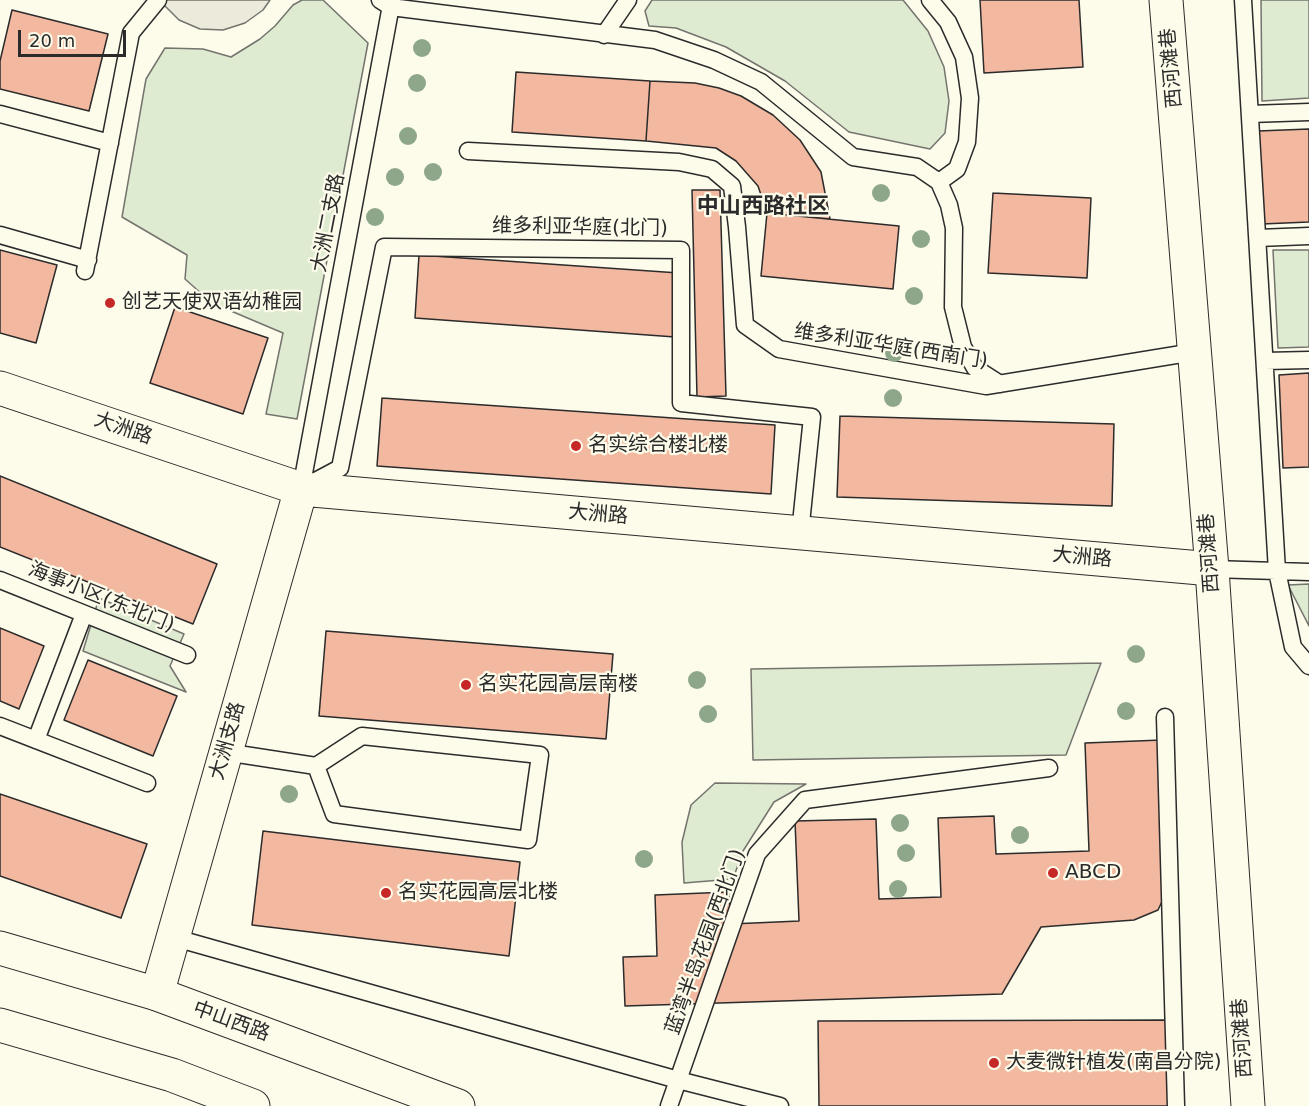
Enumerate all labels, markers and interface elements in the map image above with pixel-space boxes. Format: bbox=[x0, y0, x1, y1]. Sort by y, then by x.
scale bar bbox=[21, 18, 129, 56]
street label: 西河滩巷 bbox=[1157, 27, 1187, 109]
text: 20 m bbox=[29, 30, 75, 51]
street label: 大洲二支路 bbox=[308, 172, 350, 274]
district label: 中山西路社区 bbox=[697, 194, 829, 220]
street label: 维多利亚华庭(北门) bbox=[492, 214, 668, 242]
place label: 创艺天使双语幼稚园 bbox=[122, 291, 302, 315]
marker: 创艺天使双语幼稚园 bbox=[103, 296, 117, 310]
street label: 维多利亚华庭(西南门) bbox=[793, 320, 989, 374]
street label: 大洲路 bbox=[91, 408, 155, 450]
place label: 名实综合楼北楼 bbox=[588, 434, 728, 458]
marker: 名实综合楼北楼 bbox=[569, 439, 583, 453]
street label: 大洲路 bbox=[567, 500, 629, 530]
street label: 西河滩巷 bbox=[1195, 512, 1225, 594]
street label: 大洲路 bbox=[1051, 543, 1113, 573]
street label: 海事小区(东北门) bbox=[24, 558, 178, 638]
place label: 名实花园高层南楼 bbox=[478, 673, 638, 697]
marker: 名实花园高层南楼 bbox=[459, 678, 473, 692]
street label: 大洲支路 bbox=[205, 699, 251, 783]
street label: 蓝湾半岛花园(西北门) bbox=[661, 846, 751, 1038]
place label: ABCD bbox=[1065, 861, 1121, 885]
marker: ABCD bbox=[1046, 866, 1060, 880]
place label: 名实花园高层北楼 bbox=[398, 881, 558, 905]
marker: 名实花园高层北楼 bbox=[379, 886, 393, 900]
street label: 中山西路 bbox=[189, 997, 273, 1047]
street label: 西河滩巷 bbox=[1228, 997, 1258, 1079]
place label: 大麦微针植发(南昌分院) bbox=[1006, 1051, 1222, 1075]
marker: 大麦微针植发(南昌分院) bbox=[987, 1056, 1001, 1070]

